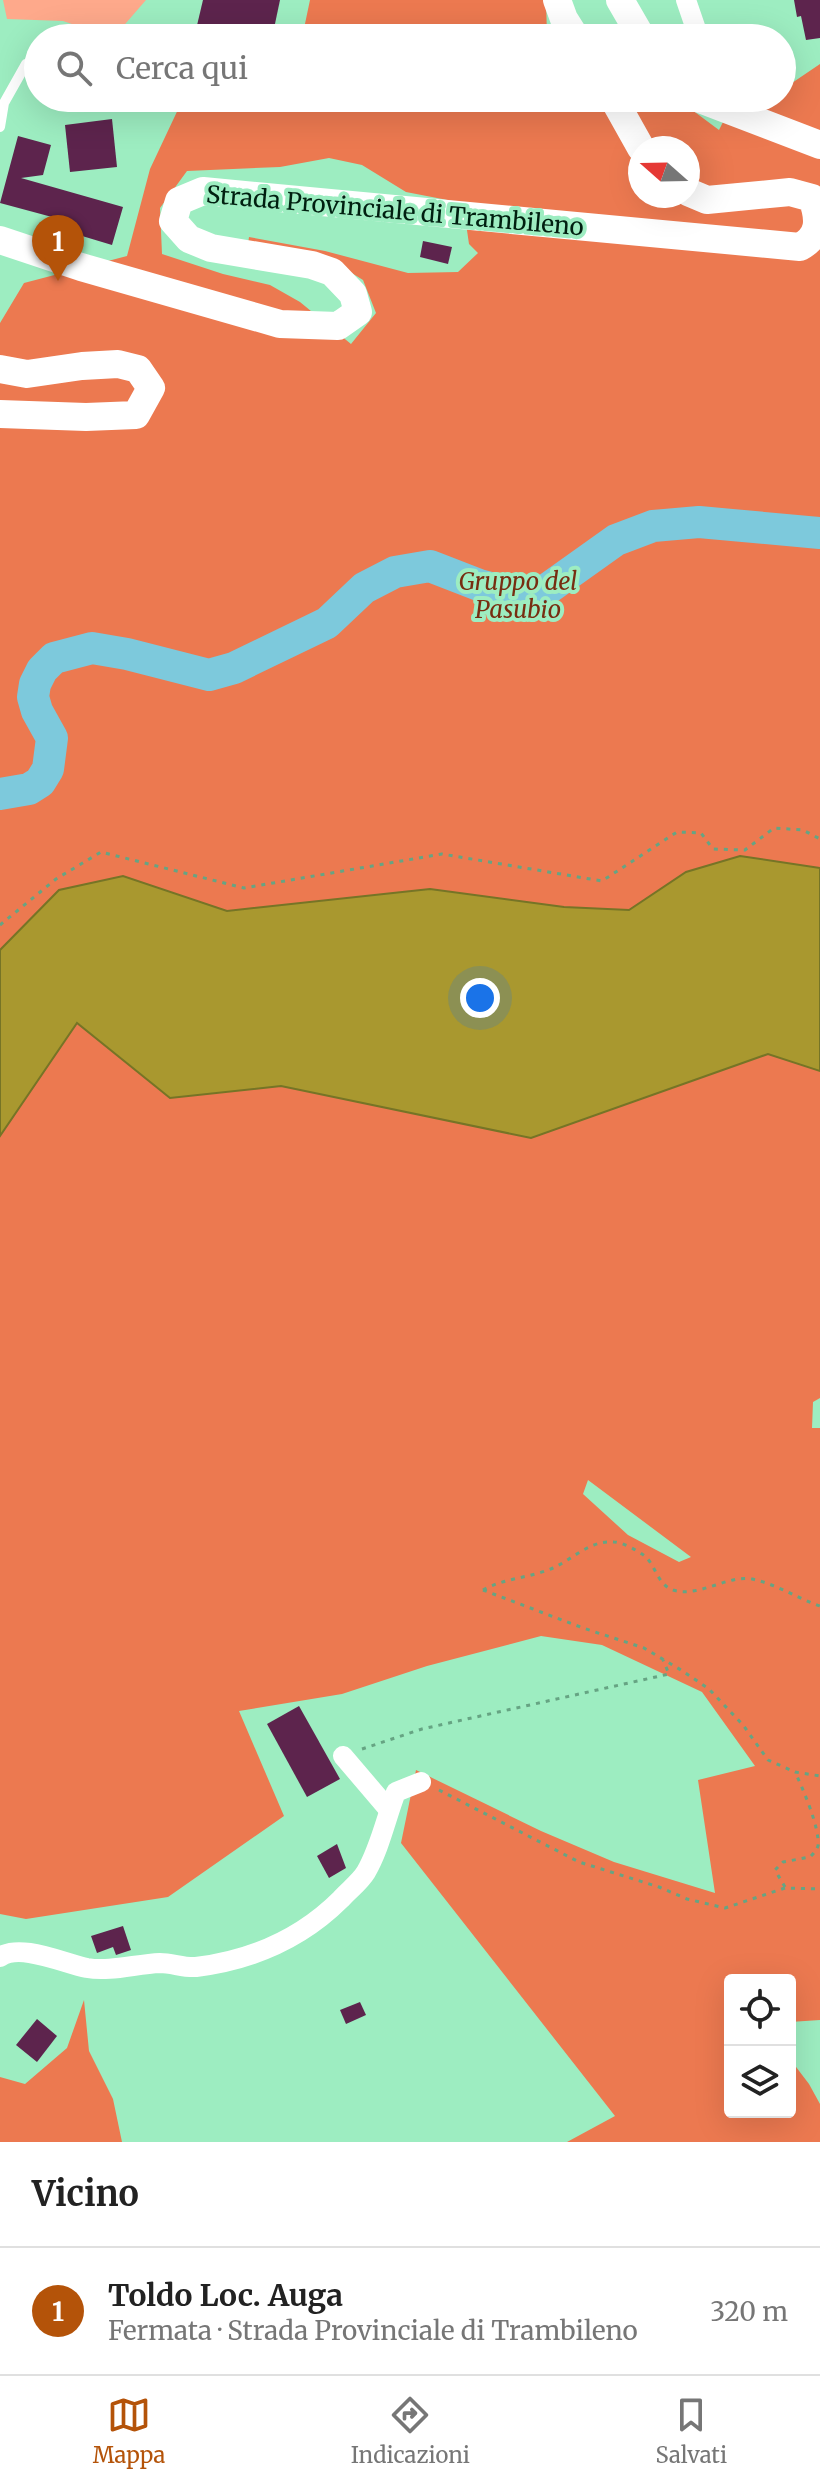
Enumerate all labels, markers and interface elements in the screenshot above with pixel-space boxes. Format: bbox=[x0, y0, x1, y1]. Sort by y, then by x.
search box bbox=[24, 24, 796, 112]
icon: search bbox=[52, 46, 96, 90]
text: Cerca qui bbox=[116, 49, 248, 87]
north arrow bbox=[628, 136, 700, 208]
street label: Strada Provinciale di Trambileno bbox=[205, 179, 585, 242]
pin: 1 bbox=[32, 215, 84, 281]
park label: Gruppo del Pasubio bbox=[459, 566, 577, 625]
your location bbox=[460, 978, 500, 1018]
map controls bbox=[724, 1974, 796, 2118]
button: locate bbox=[724, 1974, 796, 2046]
button: layers bbox=[724, 2046, 796, 2118]
text: Vicino bbox=[32, 2173, 139, 2215]
text: Toldo Loc. Auga bbox=[108, 2276, 343, 2314]
text: 1 bbox=[52, 2295, 64, 2328]
text: 320 m bbox=[710, 2295, 788, 2328]
text: Fermata · Strada Provinciale di Trambileno bbox=[108, 2314, 638, 2347]
tab: Mappa bbox=[93, 2393, 165, 2469]
tab: Indicazioni bbox=[351, 2393, 470, 2469]
tab: Salvati bbox=[655, 2393, 727, 2469]

